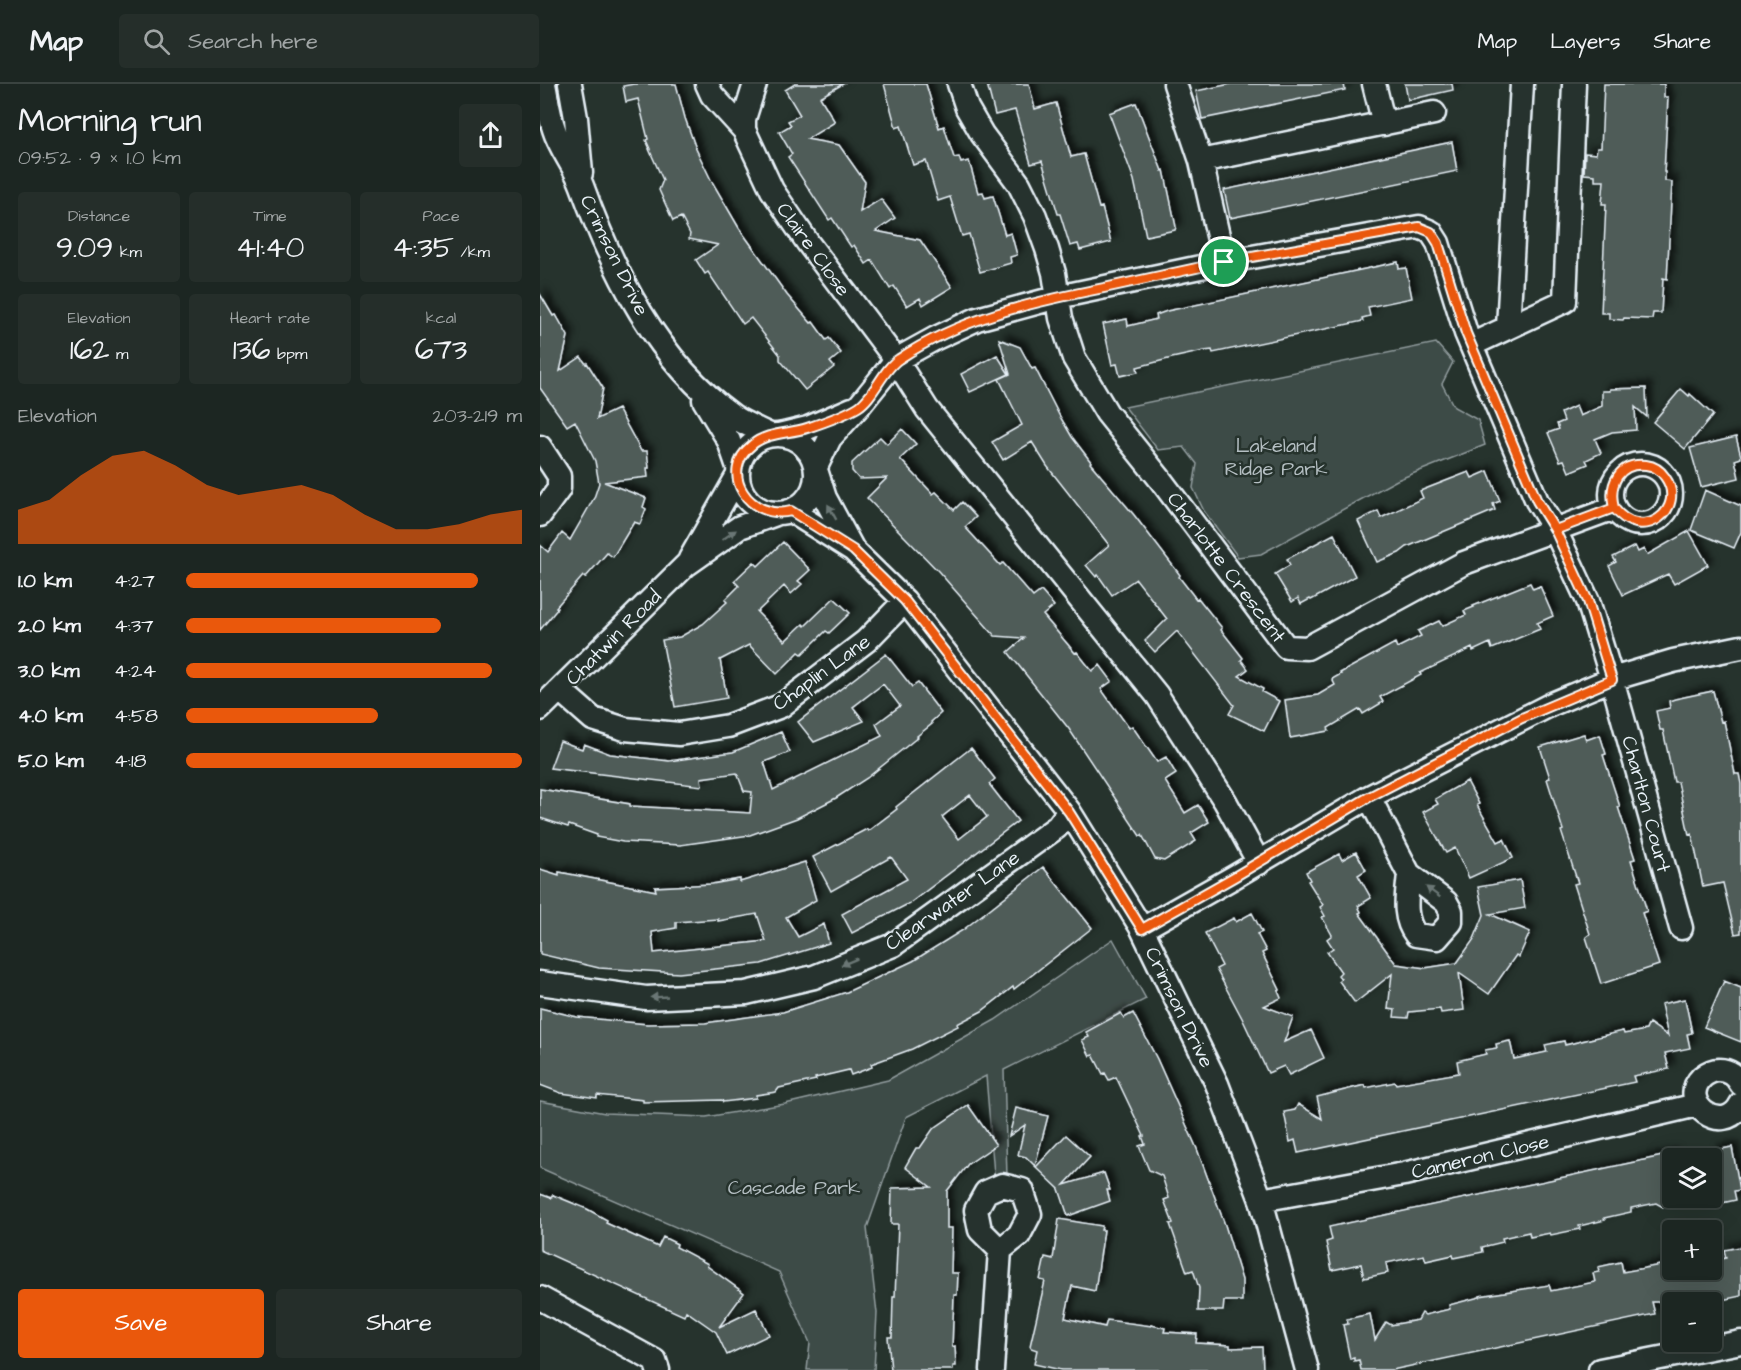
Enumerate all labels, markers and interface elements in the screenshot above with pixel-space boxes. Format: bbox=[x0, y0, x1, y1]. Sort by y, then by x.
search box bbox=[119, 14, 539, 68]
text: Map bbox=[30, 22, 83, 61]
icon: search bbox=[140, 25, 173, 58]
text: Search here bbox=[188, 26, 318, 57]
text: Map bbox=[1477, 27, 1517, 56]
text: Layers bbox=[1550, 27, 1620, 56]
text: Share bbox=[1653, 27, 1711, 56]
text: Morning run bbox=[18, 98, 202, 144]
button: share bbox=[459, 104, 522, 167]
text: 09:52 · 9 × 1.0 km bbox=[18, 144, 180, 172]
street label: Crimson Drive bbox=[573, 190, 656, 321]
street label: Claire Close bbox=[770, 197, 857, 302]
text: Distance bbox=[68, 205, 130, 227]
text: Time bbox=[253, 205, 287, 227]
text: Pace bbox=[422, 205, 460, 227]
text: 9.09 bbox=[56, 227, 113, 269]
text: 41:40 bbox=[236, 227, 304, 269]
text: 4:35 bbox=[392, 227, 454, 269]
pin bbox=[1198, 236, 1249, 287]
text: km bbox=[113, 241, 142, 263]
text: /km bbox=[454, 241, 490, 263]
icon: arrive bbox=[1207, 245, 1240, 278]
text: Elevation bbox=[68, 307, 130, 329]
text: Heart rate bbox=[230, 307, 310, 329]
text: kcal bbox=[426, 307, 456, 329]
text: 162 bbox=[70, 329, 109, 371]
text: 136 bbox=[233, 329, 271, 371]
text: 673 bbox=[415, 329, 467, 371]
text: m bbox=[109, 343, 128, 365]
text: bpm bbox=[271, 343, 307, 365]
text: Elevation bbox=[18, 402, 97, 430]
text: 203–219 m bbox=[433, 402, 522, 430]
park label: Lakeland Ridge Park bbox=[1225, 432, 1327, 484]
street label: Charlotte Crescent bbox=[1160, 486, 1292, 649]
one-way arrow bbox=[827, 503, 837, 520]
one-way arrow bbox=[721, 530, 737, 541]
text: 1.0 km bbox=[18, 567, 72, 595]
text: 4:27 bbox=[114, 567, 155, 595]
street label: Chatwin Road bbox=[559, 583, 668, 692]
text: 2.0 km bbox=[18, 612, 81, 640]
text: 4:37 bbox=[114, 612, 153, 640]
street label: Chaplin Lane bbox=[767, 628, 876, 718]
text: 3.0 km bbox=[18, 657, 79, 685]
text: 4:24 bbox=[114, 657, 156, 685]
text: 4.0 km bbox=[18, 702, 83, 730]
text: 4:58 bbox=[114, 702, 158, 730]
street label: Charlton Court bbox=[1614, 733, 1678, 876]
text: 5.0 km bbox=[18, 747, 83, 775]
text: 4:18 bbox=[114, 747, 146, 775]
street label: Clearwater Lane bbox=[880, 844, 1026, 958]
one-way arrow bbox=[1425, 887, 1440, 899]
street label: Crimson Drive bbox=[1138, 942, 1221, 1073]
one-way arrow bbox=[840, 957, 858, 967]
one-way arrow bbox=[650, 993, 669, 1002]
street label: Cameron Close bbox=[1409, 1127, 1552, 1186]
map controls bbox=[1662, 1148, 1722, 1352]
button: layers bbox=[1662, 1148, 1722, 1208]
park label: Cascade Park bbox=[728, 1174, 860, 1202]
button: + bbox=[1662, 1220, 1722, 1280]
button: Save bbox=[18, 1289, 264, 1358]
button: Share bbox=[276, 1289, 522, 1358]
button: − bbox=[1662, 1292, 1722, 1352]

